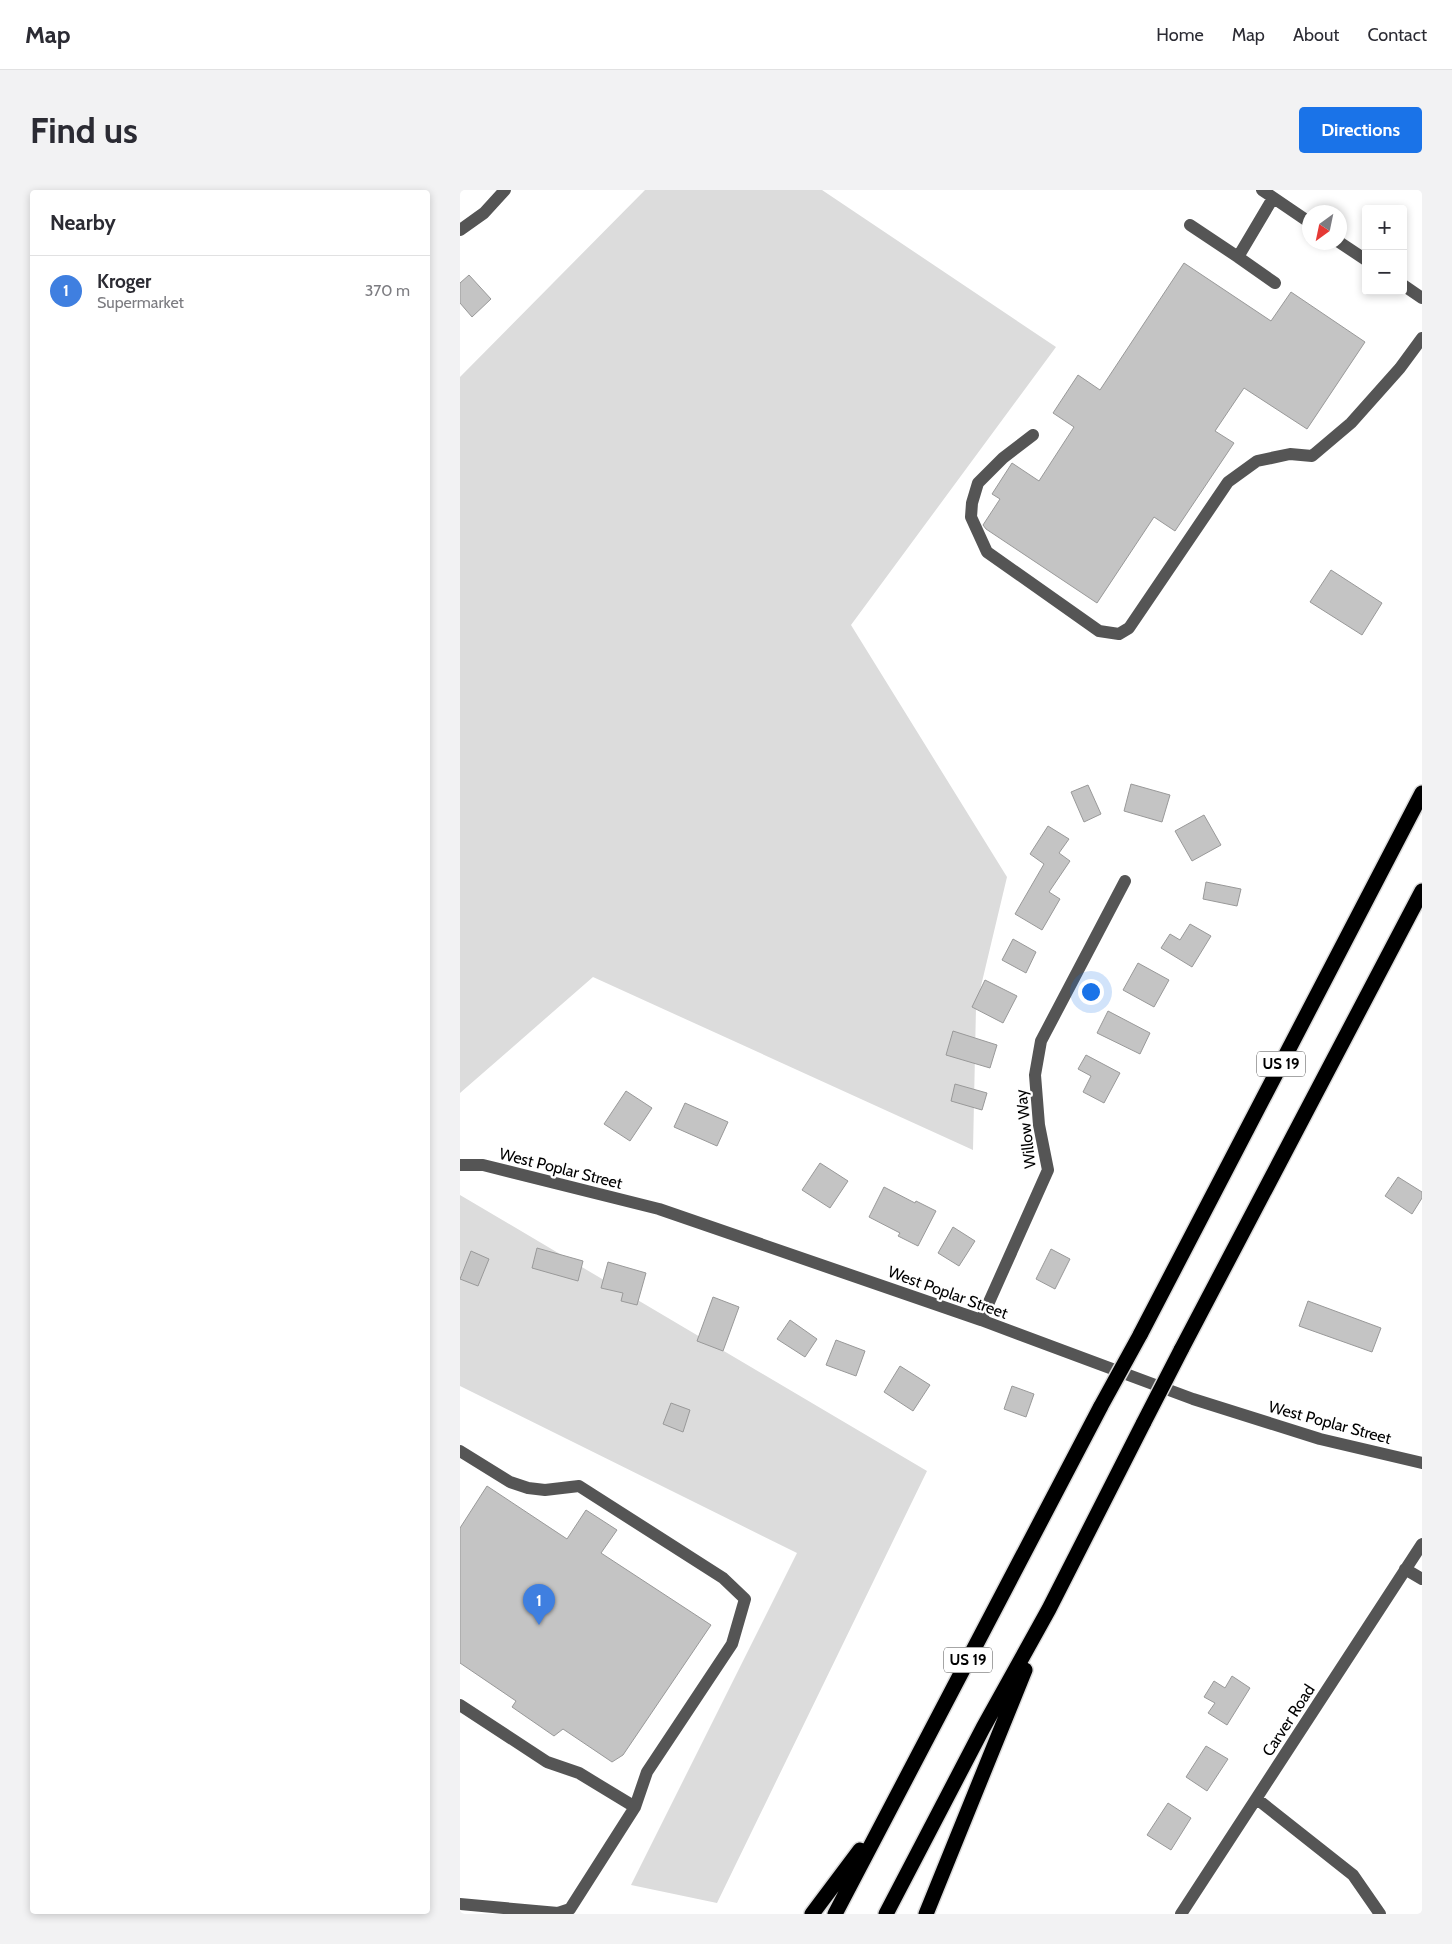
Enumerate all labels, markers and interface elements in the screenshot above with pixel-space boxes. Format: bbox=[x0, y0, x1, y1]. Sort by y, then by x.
text: Map bbox=[25, 20, 71, 49]
text: Home bbox=[1156, 24, 1204, 46]
text: Map bbox=[1232, 24, 1265, 46]
text: About bbox=[1293, 24, 1339, 46]
text: Contact bbox=[1367, 24, 1427, 46]
button: Directions bbox=[1299, 107, 1422, 153]
text: Find us bbox=[30, 109, 138, 152]
north arrow bbox=[1302, 205, 1347, 250]
map controls bbox=[1362, 205, 1407, 295]
button: + bbox=[1362, 205, 1407, 250]
text: Nearby bbox=[50, 210, 116, 235]
button: − bbox=[1362, 250, 1407, 295]
text: Kroger bbox=[97, 270, 151, 293]
text: 1 bbox=[63, 281, 69, 300]
text: 370 m bbox=[365, 281, 410, 300]
text: Supermarket bbox=[97, 293, 184, 312]
your location bbox=[1078, 979, 1104, 1005]
road number: US 19 bbox=[1257, 1052, 1305, 1076]
street label: Willow Way bbox=[1011, 1088, 1040, 1170]
street label: West Poplar Street bbox=[497, 1144, 625, 1193]
street label: West Poplar Street bbox=[885, 1262, 1011, 1323]
street label: West Poplar Street bbox=[1266, 1397, 1394, 1448]
pin: 1 bbox=[523, 1584, 555, 1625]
road number: US 19 bbox=[944, 1648, 992, 1672]
street label: Carver Road bbox=[1258, 1681, 1319, 1760]

